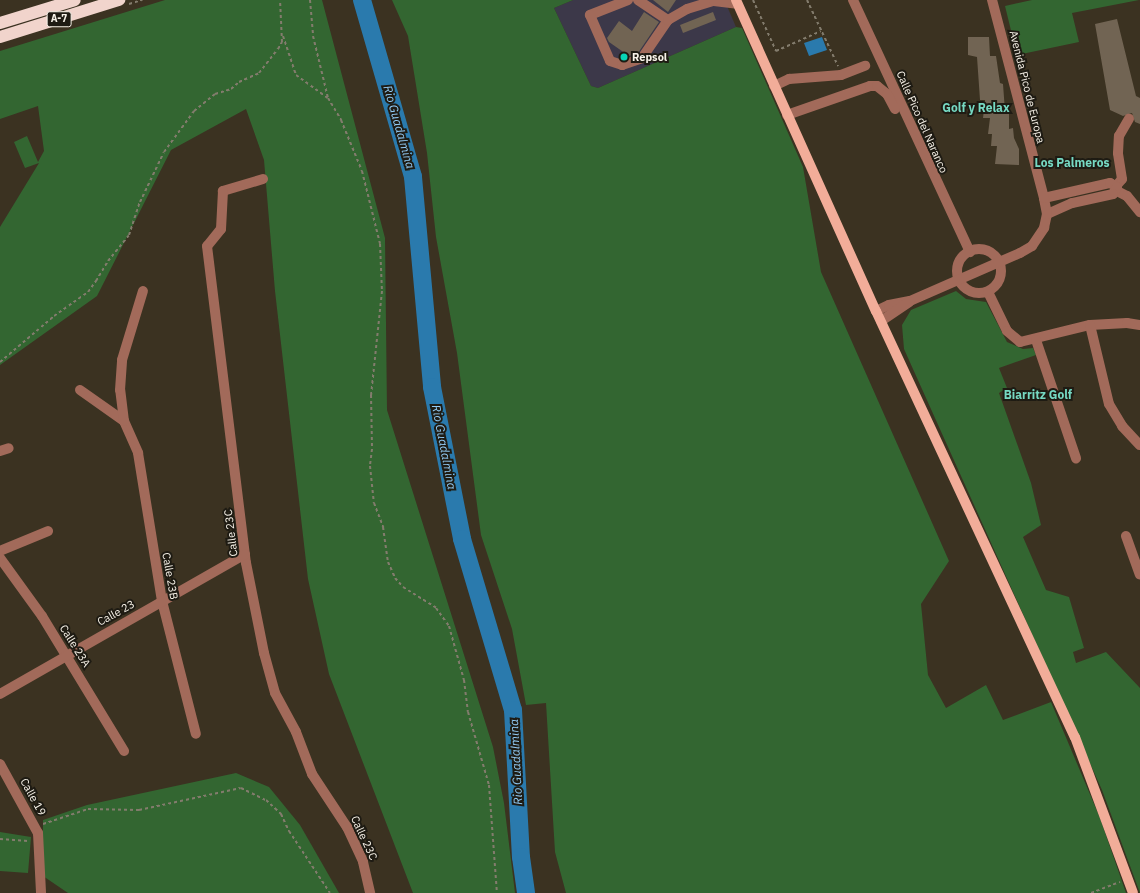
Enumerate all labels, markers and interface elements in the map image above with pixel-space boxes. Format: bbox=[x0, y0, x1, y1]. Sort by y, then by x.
road number: A-7 bbox=[46, 11, 72, 27]
street label: Avenida Pico de Europa bbox=[1007, 29, 1047, 145]
place label: Repsol bbox=[632, 50, 667, 64]
marker: Repsol bbox=[619, 52, 629, 62]
street label: Calle Pico del Naranco bbox=[894, 69, 950, 175]
water label: Rio Guadalmina bbox=[380, 84, 418, 170]
district label: Golf y Relax bbox=[942, 101, 1010, 115]
district label: Los Palmeros bbox=[1034, 156, 1110, 170]
district label: Biarritz Golf bbox=[1004, 388, 1072, 402]
water label: Rio Guadalmina bbox=[429, 403, 459, 491]
street label: Calle 23C bbox=[222, 509, 240, 557]
street label: Calle 23B bbox=[159, 551, 181, 601]
street label: Calle 23 bbox=[95, 597, 137, 629]
street label: Calle 23A bbox=[57, 622, 93, 670]
water label: Rio Guadalmina bbox=[507, 719, 525, 805]
street label: Calle 19 bbox=[17, 776, 49, 818]
street label: Calle 23C bbox=[348, 814, 380, 862]

